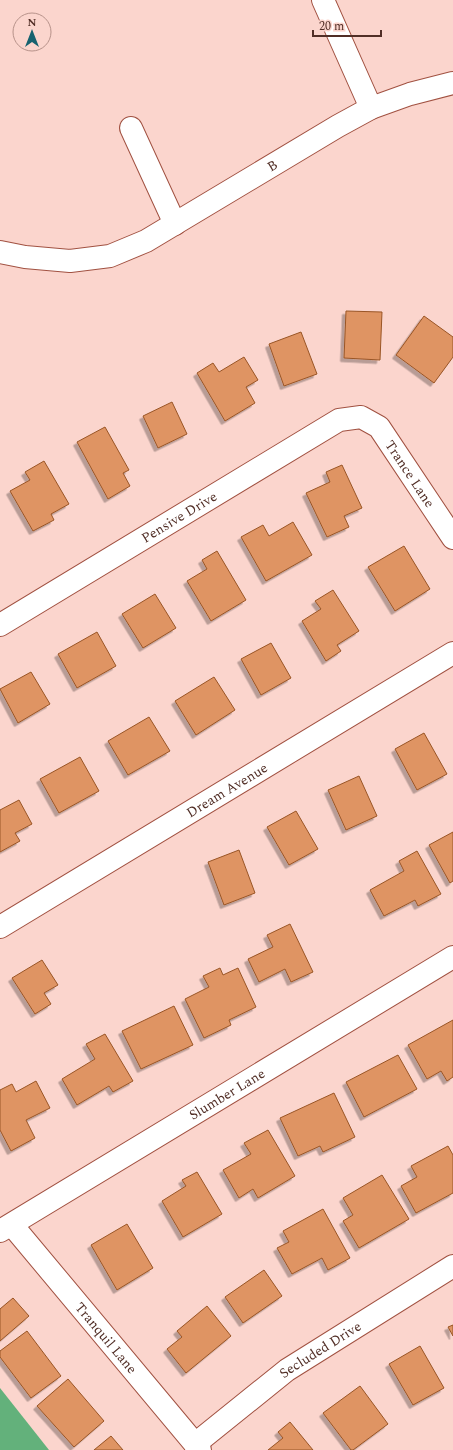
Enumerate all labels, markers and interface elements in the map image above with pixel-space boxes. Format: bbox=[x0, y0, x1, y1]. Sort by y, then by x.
north arrow bbox=[12, 12, 52, 52]
scale bar bbox=[313, 12, 381, 38]
text: N bbox=[28, 14, 37, 31]
text: 20 m bbox=[319, 17, 344, 36]
street label: B bbox=[263, 154, 281, 177]
street label: Trance Lane bbox=[380, 436, 440, 512]
street label: Pensive Drive bbox=[137, 486, 221, 548]
street label: Dream Avenue bbox=[182, 757, 272, 823]
street label: Slumber Lane bbox=[185, 1063, 269, 1125]
street label: Tranquil Lane bbox=[70, 1297, 143, 1379]
street label: Secluded Drive bbox=[274, 1316, 365, 1383]

